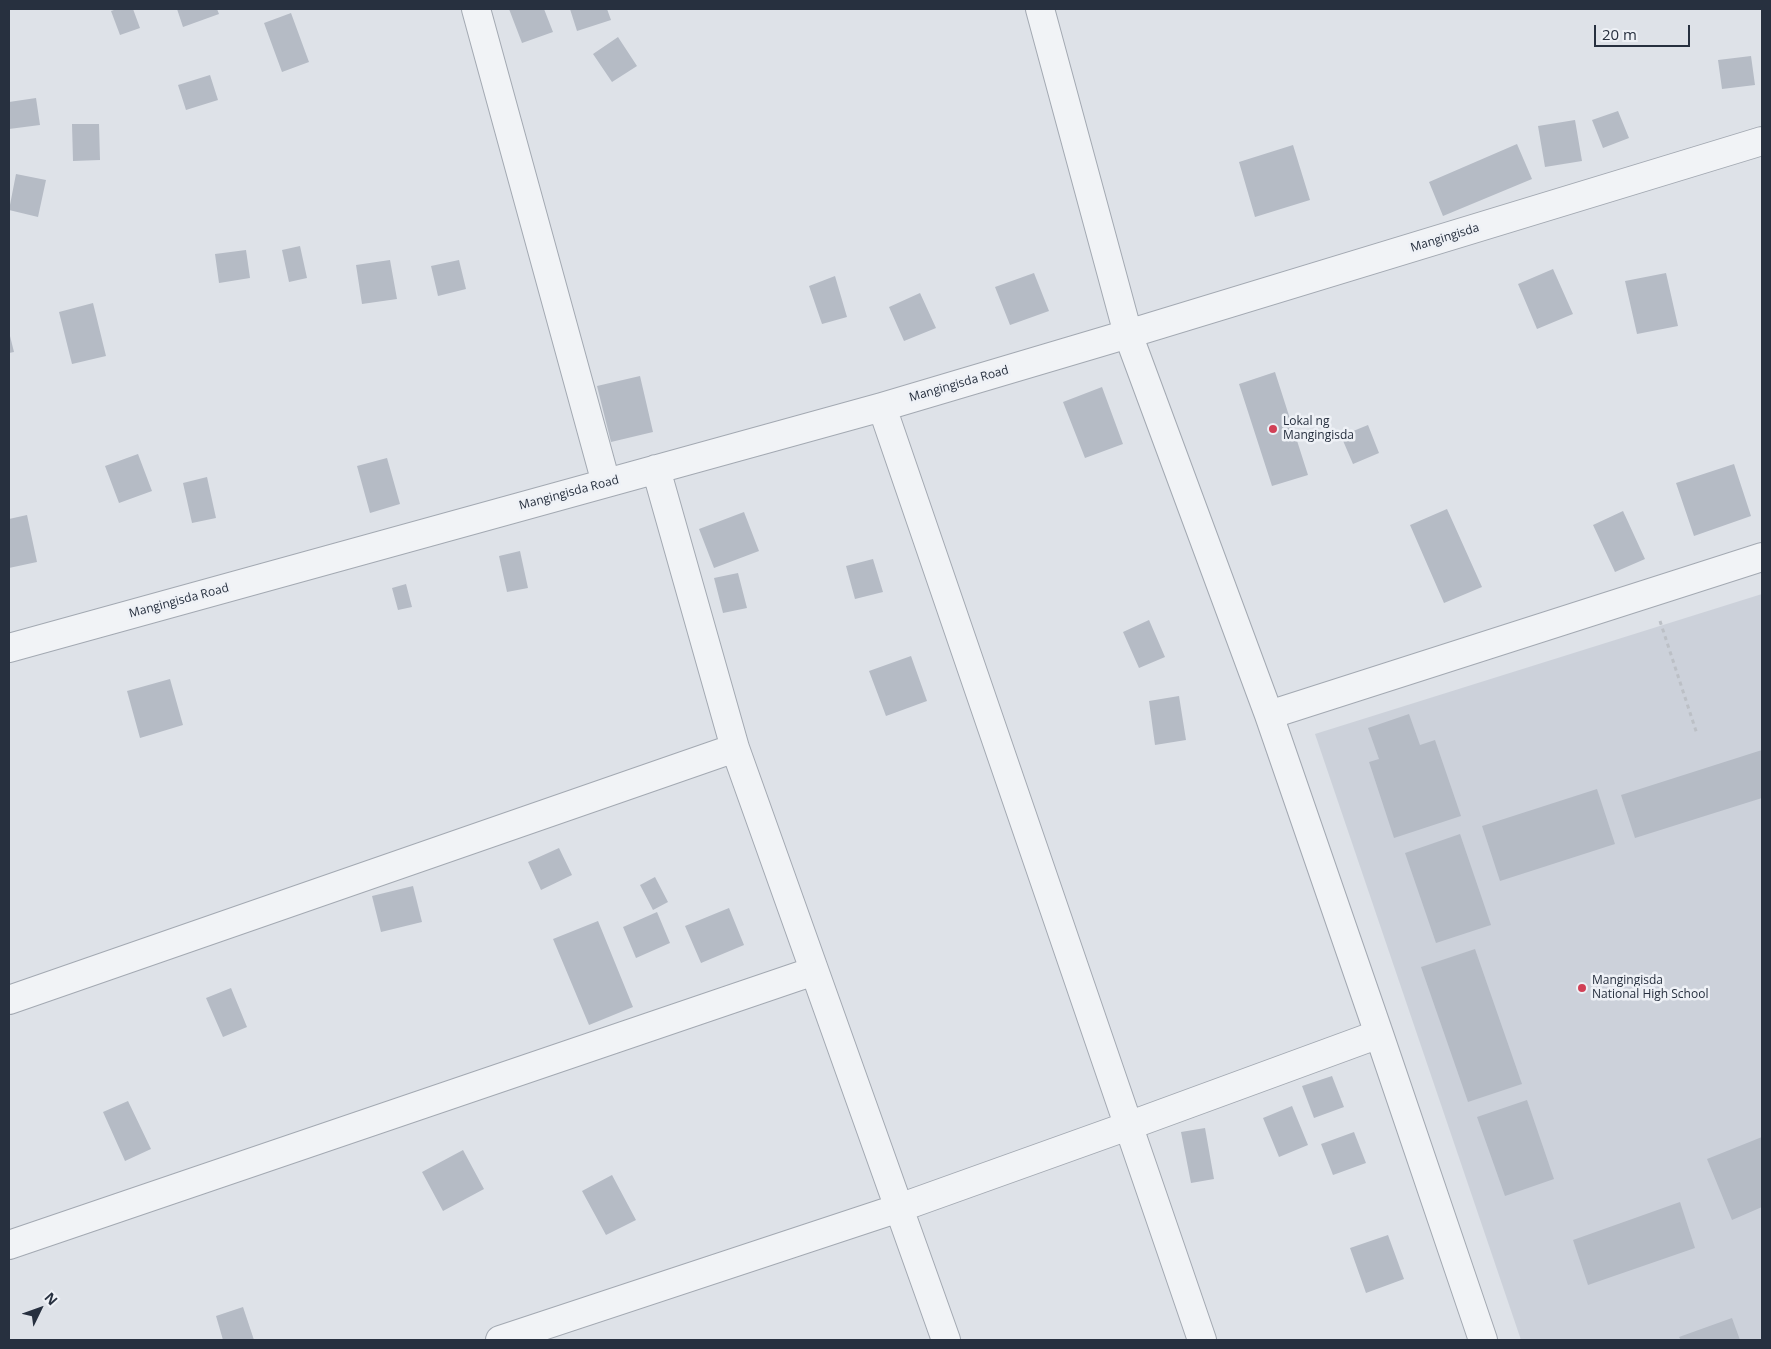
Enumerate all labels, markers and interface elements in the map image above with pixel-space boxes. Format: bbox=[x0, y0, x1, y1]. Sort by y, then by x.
scale bar bbox=[1596, 15, 1692, 47]
text: 20 m bbox=[1602, 24, 1637, 44]
street label: Mangingisda bbox=[1409, 221, 1481, 255]
street label: Mangingisda Road bbox=[908, 363, 1010, 405]
place label: Lokal ng Mangingisda bbox=[1283, 415, 1354, 443]
marker: Lokal ng Mangingisda bbox=[1267, 423, 1279, 435]
street label: Mangingisda Road bbox=[518, 473, 620, 513]
street label: Mangingisda Road bbox=[128, 581, 230, 621]
place label: Mangingisda National High School bbox=[1592, 974, 1708, 1002]
marker: Mangingisda National High School bbox=[1576, 982, 1588, 994]
north arrow bbox=[15, 1284, 65, 1334]
text: N bbox=[41, 1288, 62, 1309]

